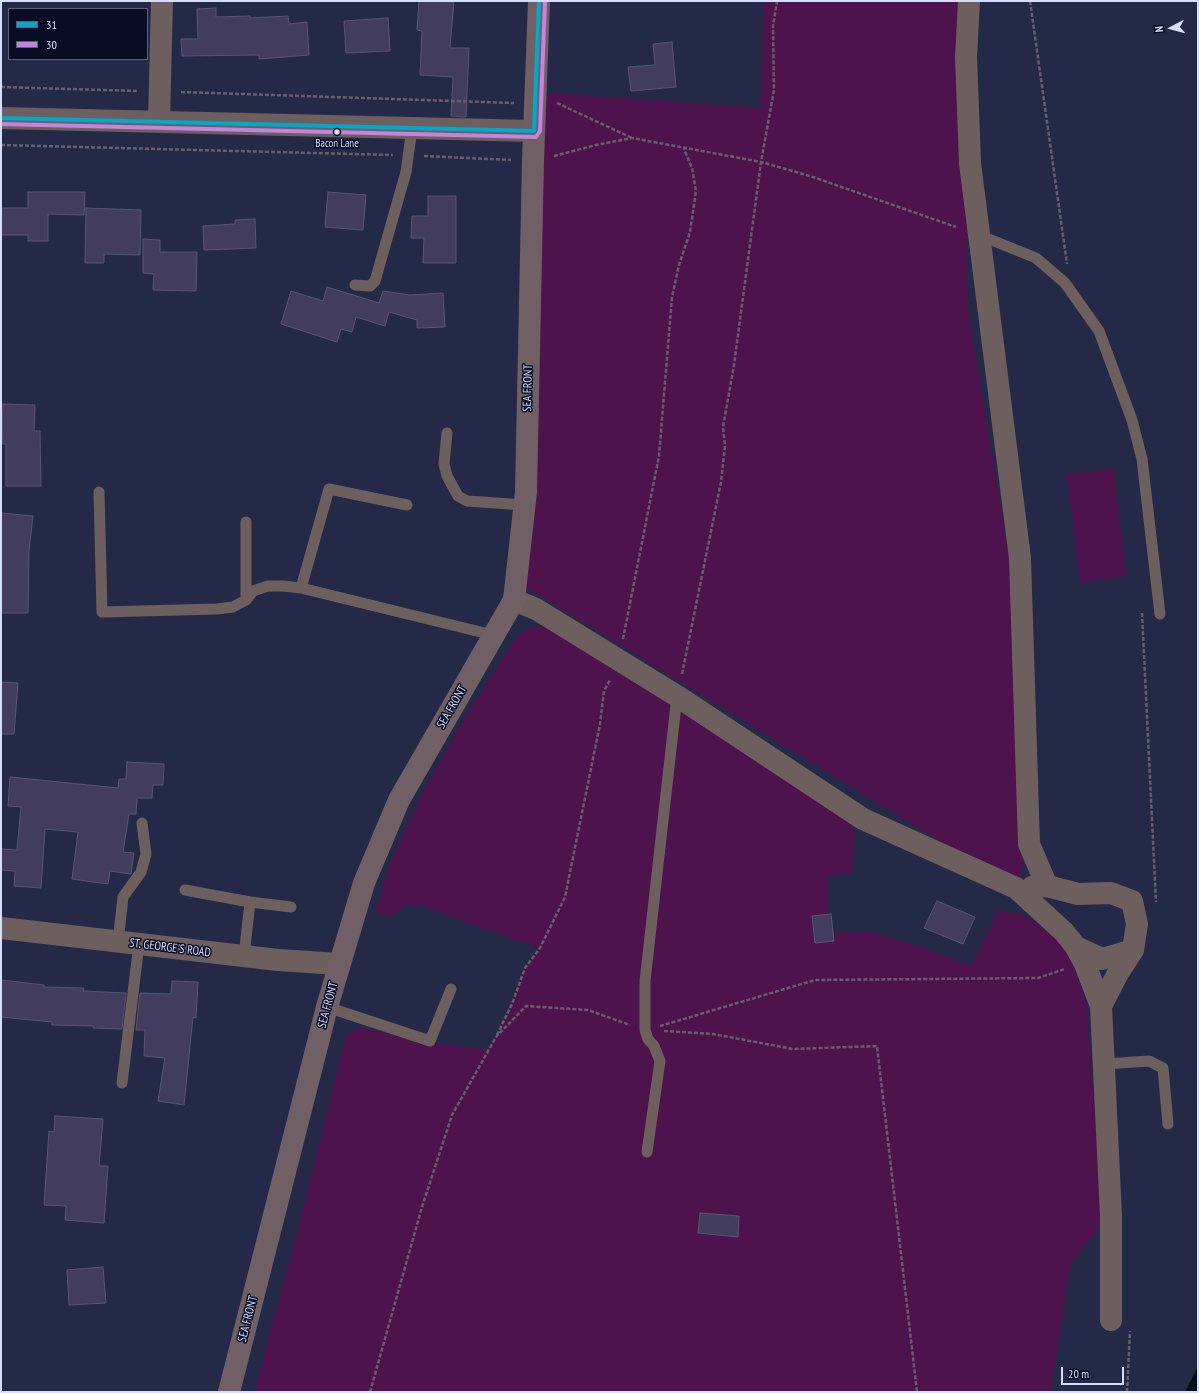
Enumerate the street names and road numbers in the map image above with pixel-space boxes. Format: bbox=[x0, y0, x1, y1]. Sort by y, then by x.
street label: SEA FRONT bbox=[520, 364, 536, 412]
street label: SEA FRONT bbox=[434, 683, 470, 731]
street label: ST. GEORGE'S ROAD bbox=[128, 936, 212, 960]
street label: SEA FRONT bbox=[315, 980, 341, 1030]
street label: SEA FRONT bbox=[235, 1294, 261, 1344]

